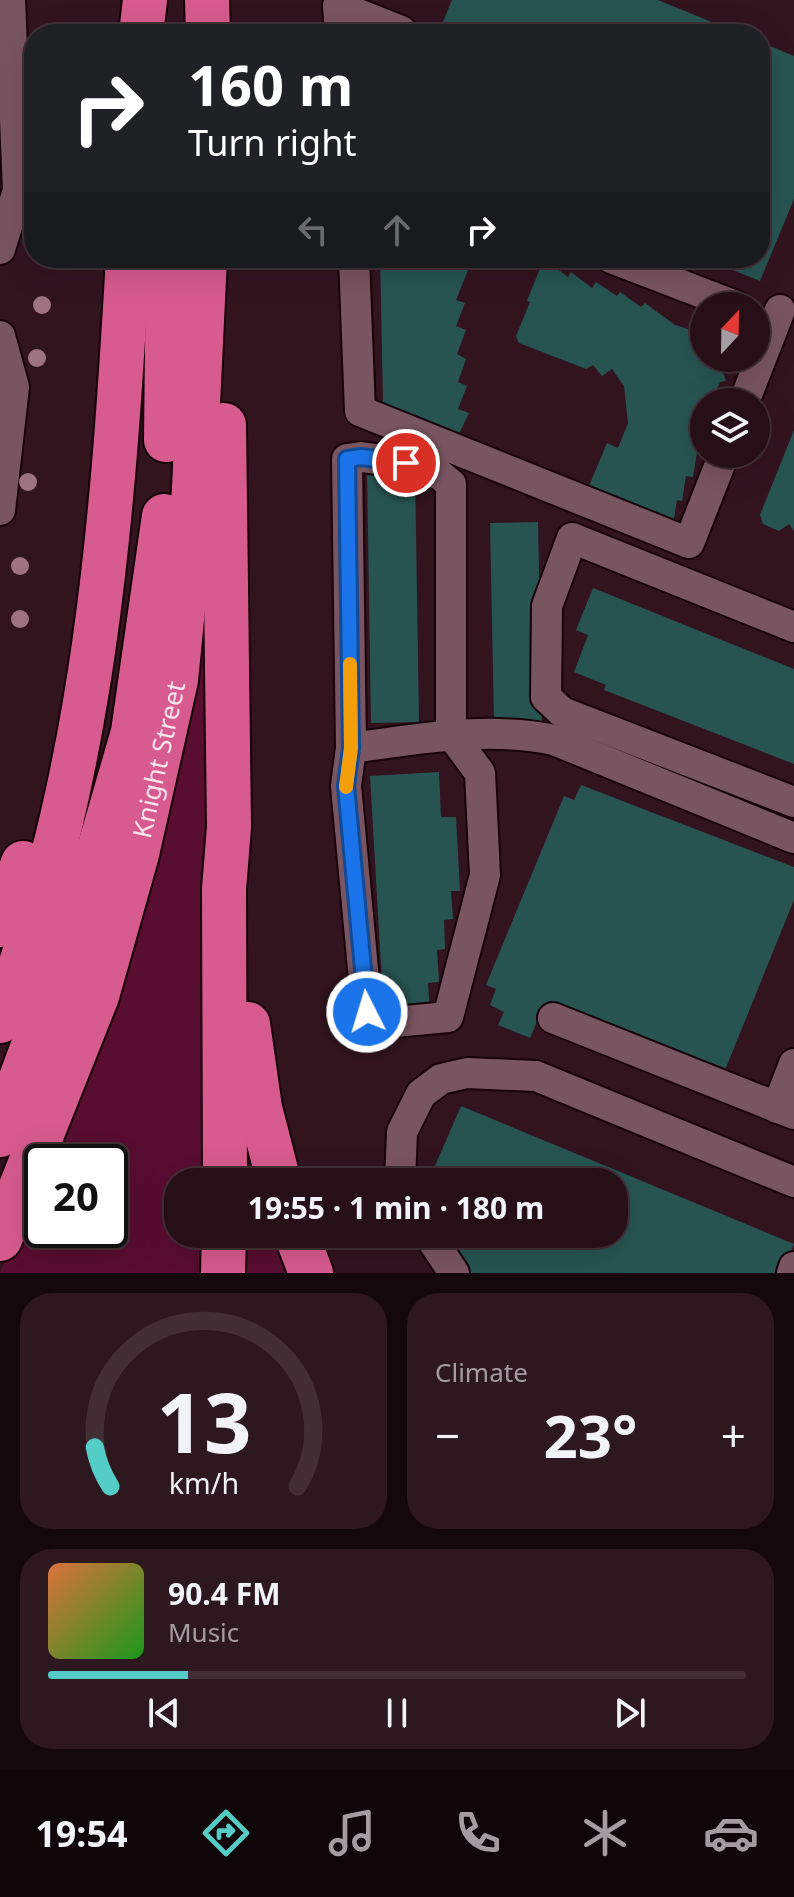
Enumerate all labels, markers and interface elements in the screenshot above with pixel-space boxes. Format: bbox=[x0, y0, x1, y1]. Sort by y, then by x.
text: 160 m bbox=[188, 46, 353, 122]
icon: right bbox=[56, 56, 160, 160]
text: Turn right bbox=[188, 118, 356, 167]
icon: left bbox=[291, 208, 335, 252]
icon: ahead bbox=[375, 208, 419, 252]
icon: right bbox=[459, 208, 503, 252]
north arrow bbox=[690, 292, 770, 372]
map controls bbox=[690, 292, 770, 468]
button: layers bbox=[690, 388, 770, 468]
pin bbox=[372, 429, 440, 497]
icon: arrive bbox=[384, 441, 428, 485]
street label: Knight Street bbox=[123, 678, 193, 841]
position arrow bbox=[325, 970, 409, 1054]
speed limit sign: 20 bbox=[24, 1144, 128, 1248]
text: 19:55 · 1 min · 180 m bbox=[248, 1187, 544, 1228]
text: Climate bbox=[435, 1354, 528, 1390]
text: 13 bbox=[156, 1364, 251, 1477]
text: 23° bbox=[543, 1394, 638, 1476]
text: − bbox=[435, 1405, 460, 1465]
text: + bbox=[721, 1405, 746, 1465]
text: km/h bbox=[168, 1463, 239, 1502]
text: 90.4 FM bbox=[168, 1573, 280, 1614]
text: Music bbox=[168, 1614, 239, 1650]
icon: previous bbox=[142, 1691, 186, 1735]
icon: pause bbox=[375, 1691, 419, 1735]
icon: next bbox=[608, 1691, 652, 1735]
icon: directions bbox=[198, 1805, 254, 1861]
icon: music bbox=[324, 1805, 380, 1861]
icon: phone bbox=[450, 1805, 506, 1861]
icon: climate bbox=[577, 1805, 633, 1861]
icon: car bbox=[703, 1805, 759, 1861]
text: 19:54 bbox=[35, 1809, 128, 1858]

